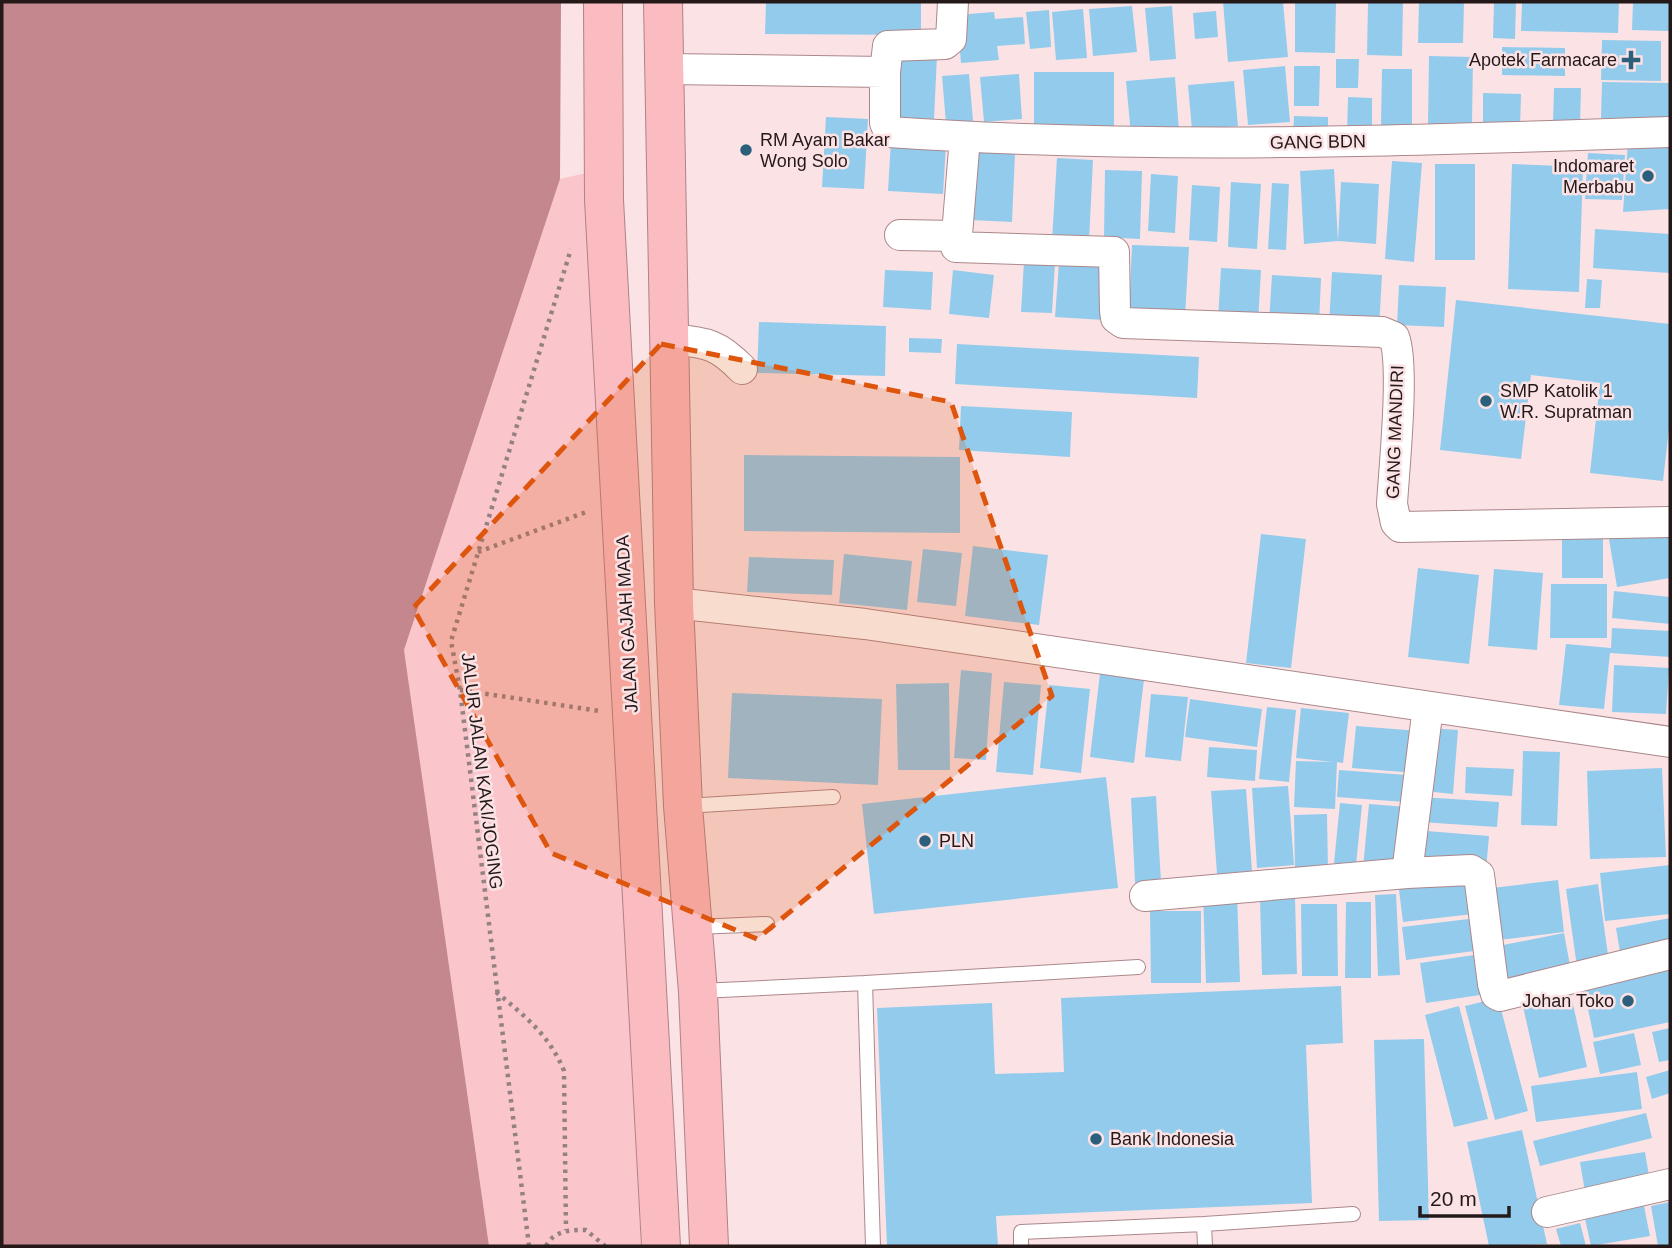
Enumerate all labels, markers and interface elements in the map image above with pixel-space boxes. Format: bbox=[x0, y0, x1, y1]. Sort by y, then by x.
place label: Apotek Farmacare bbox=[1469, 50, 1617, 70]
marker: Apotek Farmacare bbox=[1623, 52, 1639, 68]
place label: RM Ayam Bakar Wong Solo bbox=[760, 130, 890, 171]
street label: GANG BDN bbox=[1270, 131, 1366, 153]
marker: RM Ayam Bakar Wong Solo bbox=[738, 142, 754, 158]
place label: Indomaret Merbabu bbox=[1553, 156, 1634, 197]
marker: Indomaret Merbabu bbox=[1640, 168, 1656, 184]
street label: GANG MANDIRI bbox=[1383, 365, 1407, 499]
place label: SMP Katolik 1 W.R. Supratman bbox=[1500, 381, 1632, 422]
marker: SMP Katolik 1 W.R. Supratman bbox=[1478, 393, 1494, 409]
street label: JALAN GAJAH MADA bbox=[612, 535, 642, 713]
street label: JALUR JALAN KAKI/JOGING bbox=[458, 652, 506, 890]
place label: PLN bbox=[939, 831, 974, 851]
marker: PLN bbox=[917, 833, 933, 849]
place label: Johan Toko bbox=[1522, 991, 1614, 1011]
marker: Johan Toko bbox=[1620, 993, 1636, 1009]
place label: Bank Indonesia bbox=[1110, 1129, 1235, 1149]
marker: Bank Indonesia bbox=[1088, 1131, 1104, 1147]
scale bar bbox=[1420, 1174, 1509, 1218]
text: 20 m bbox=[1430, 1187, 1477, 1210]

